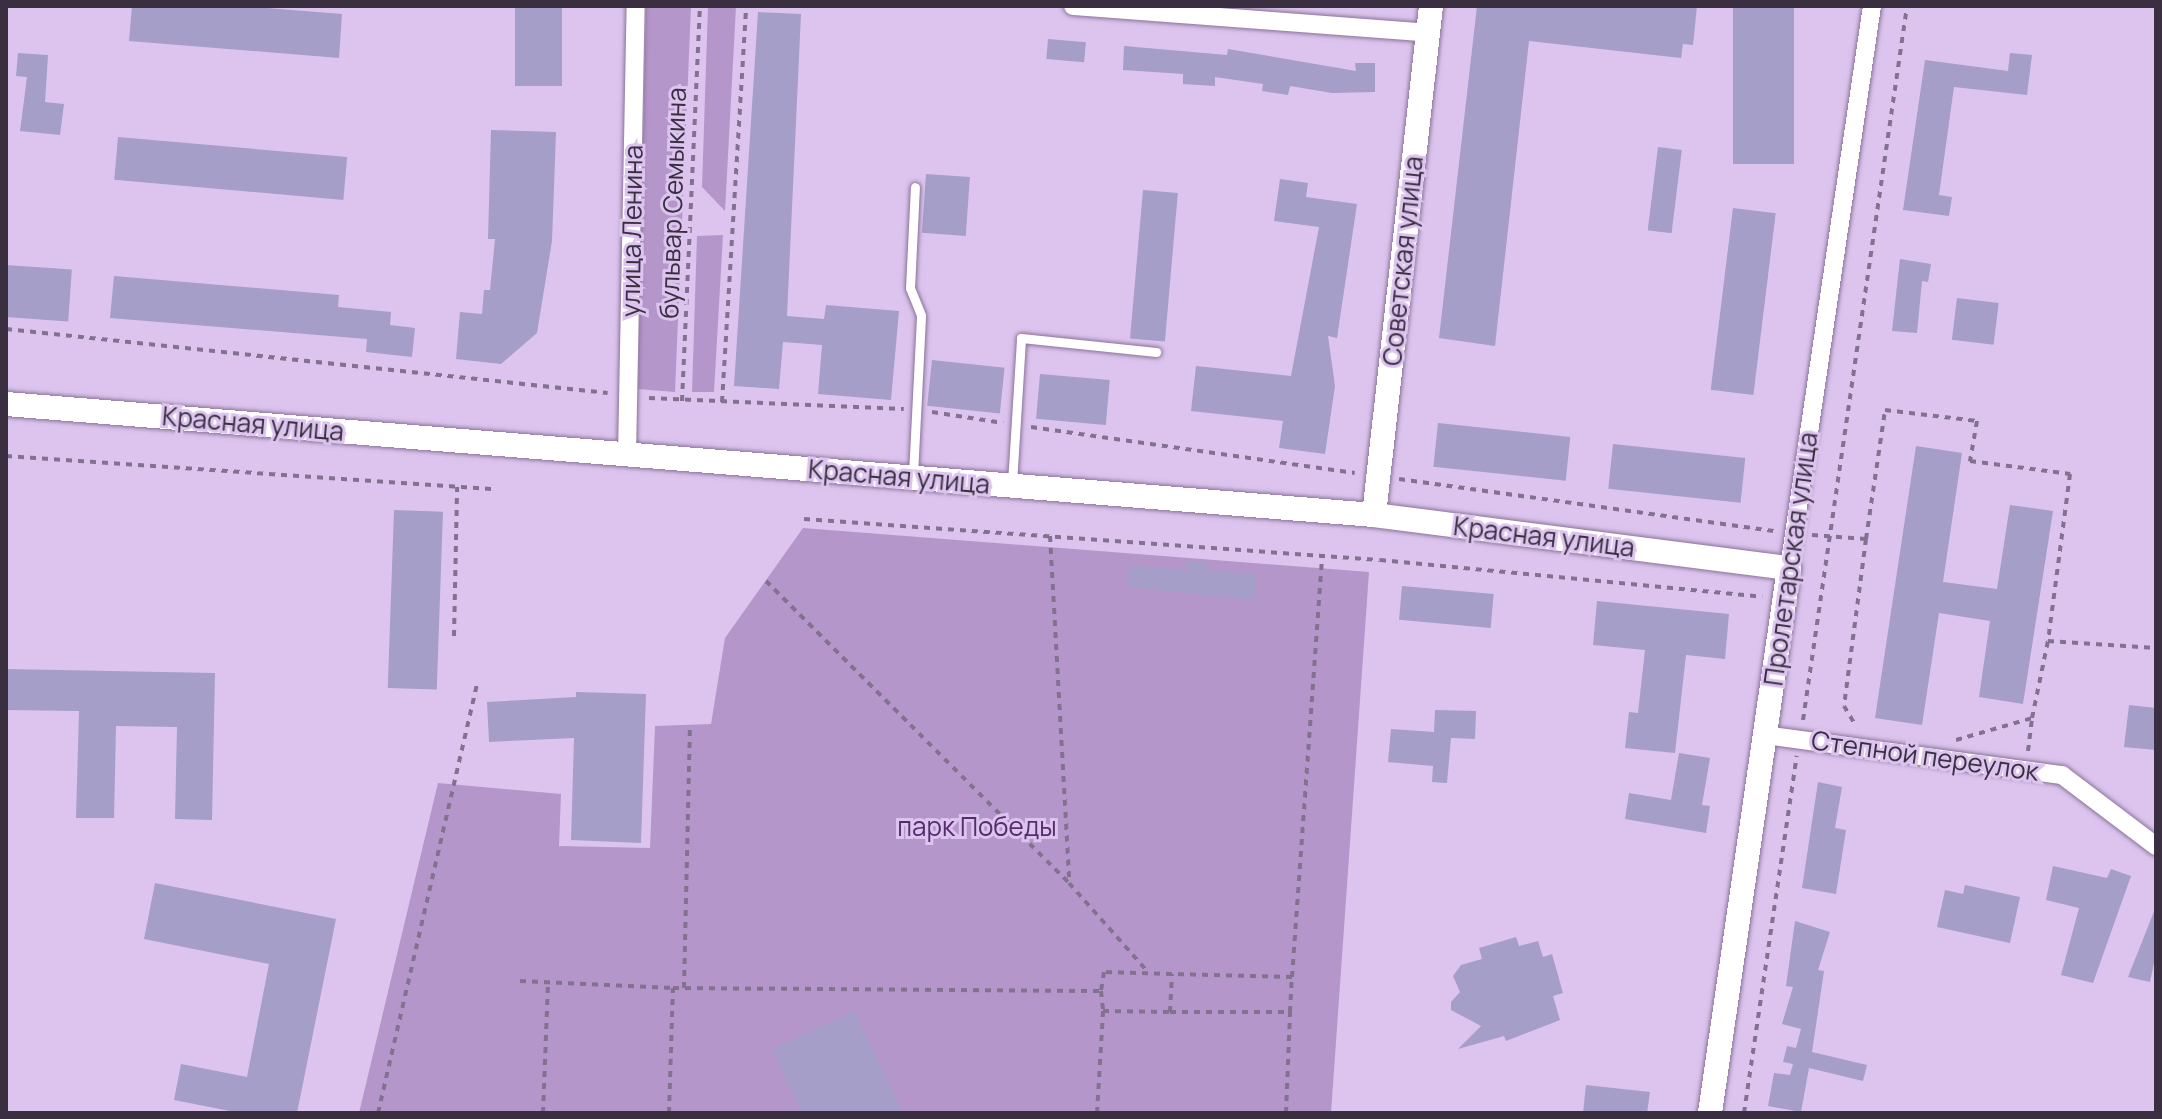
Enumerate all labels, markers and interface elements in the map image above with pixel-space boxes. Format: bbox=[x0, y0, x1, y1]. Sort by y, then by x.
street label: бульвар Семыкина bbox=[653, 87, 693, 319]
street label: улица Ленина bbox=[615, 145, 649, 317]
street label: Советская улица bbox=[1376, 155, 1430, 367]
street label: Красная улица bbox=[161, 401, 345, 447]
street label: Пролетарская улица bbox=[1758, 430, 1824, 688]
street label: Красная улица bbox=[807, 454, 991, 500]
street label: Красная улица bbox=[1452, 510, 1636, 564]
street label: Степной переулок bbox=[1809, 725, 2041, 787]
park label: парк Победы bbox=[897, 811, 1057, 843]

